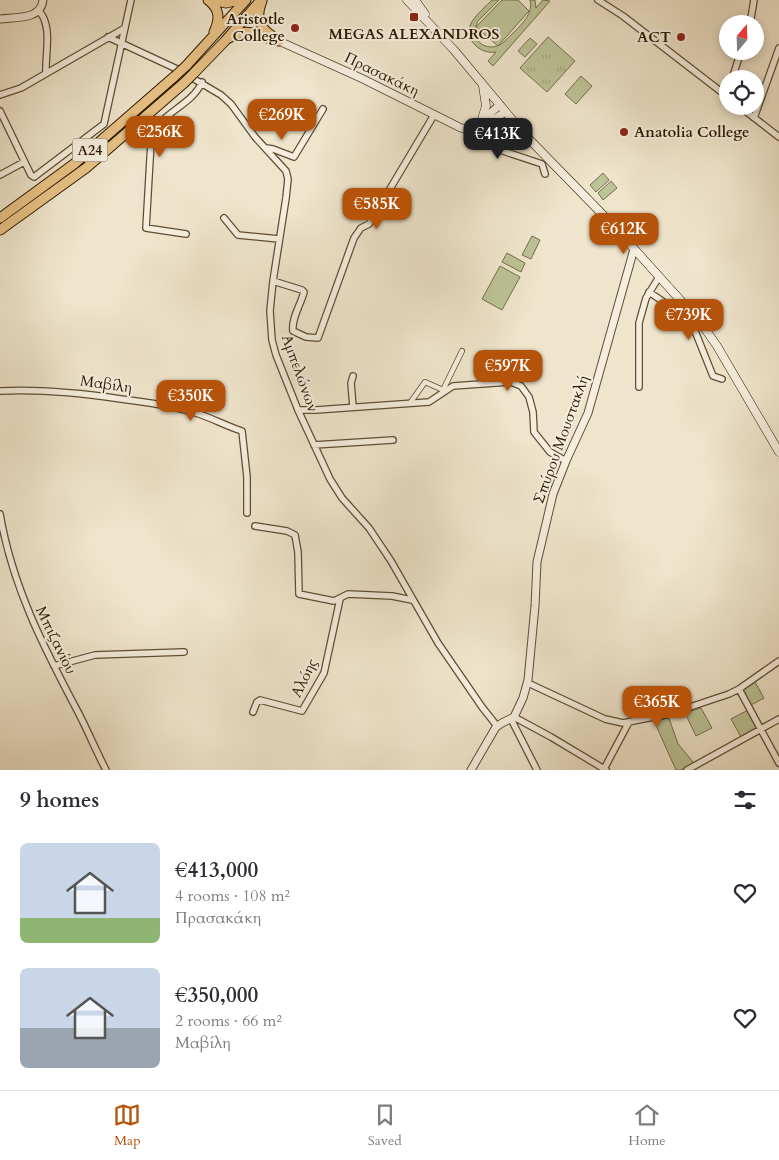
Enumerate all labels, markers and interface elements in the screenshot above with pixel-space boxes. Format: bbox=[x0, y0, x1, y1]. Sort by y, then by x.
place label: Aristotle College bbox=[226, 9, 285, 46]
marker: MEGAS ALEXANDROS bbox=[408, 11, 420, 23]
north arrow bbox=[719, 15, 764, 60]
map controls bbox=[719, 15, 764, 115]
marker: Aristotle College bbox=[289, 22, 301, 34]
place label: MEGAS ALEXANDROS bbox=[328, 24, 500, 44]
place label: ACT bbox=[637, 27, 671, 47]
marker: ACT bbox=[675, 31, 687, 43]
street label: Πρασακάκη bbox=[341, 47, 423, 101]
button: locate bbox=[719, 70, 764, 115]
pin: €269K bbox=[247, 98, 317, 141]
text: €269K bbox=[258, 104, 306, 126]
pin: €256K bbox=[125, 116, 195, 158]
pin: €413K bbox=[463, 118, 533, 160]
text: €256K bbox=[136, 121, 184, 143]
place label: Anatolia College bbox=[634, 122, 750, 142]
text: €413K bbox=[474, 123, 522, 145]
marker: Anatolia College bbox=[618, 126, 630, 138]
road number: Α24 bbox=[72, 138, 108, 162]
pin: €585K bbox=[342, 188, 412, 230]
text: €585K bbox=[353, 193, 401, 215]
pin: €612K bbox=[589, 212, 659, 255]
text: €612K bbox=[600, 218, 648, 240]
pin: €739K bbox=[654, 298, 724, 341]
text: €739K bbox=[665, 304, 713, 326]
street label: Αμπελώνων bbox=[277, 332, 323, 414]
pin: €597K bbox=[473, 350, 543, 392]
text: €597K bbox=[484, 355, 532, 377]
street label: Μαβίλη bbox=[79, 370, 133, 398]
street label: Σπύρου Μουστακλή bbox=[528, 372, 594, 506]
pin: €350K bbox=[156, 380, 226, 422]
text: €350K bbox=[167, 385, 215, 407]
street label: Μπιζανίου bbox=[31, 603, 81, 677]
street label: Αλόης bbox=[286, 655, 322, 701]
pin: €365K bbox=[622, 686, 692, 728]
text: €365K bbox=[633, 691, 681, 713]
text: 9 homes bbox=[20, 786, 99, 815]
icon: filters bbox=[731, 786, 759, 814]
text: €413,000 bbox=[175, 856, 258, 885]
icon: home bbox=[60, 863, 120, 923]
icon: heart bbox=[731, 879, 759, 907]
text: 4 rooms · 108 m² bbox=[175, 885, 290, 907]
text: Πρασακάκη bbox=[175, 907, 261, 929]
text: €350,000 bbox=[175, 981, 258, 1010]
icon: home bbox=[60, 988, 120, 1048]
icon: heart bbox=[731, 1004, 759, 1032]
text: 2 rooms · 66 m² bbox=[175, 1010, 282, 1032]
text: Μαβίλη bbox=[175, 1032, 231, 1054]
tab: Map bbox=[113, 1101, 141, 1150]
tab: Saved bbox=[368, 1101, 402, 1150]
tab: Home bbox=[628, 1101, 666, 1150]

